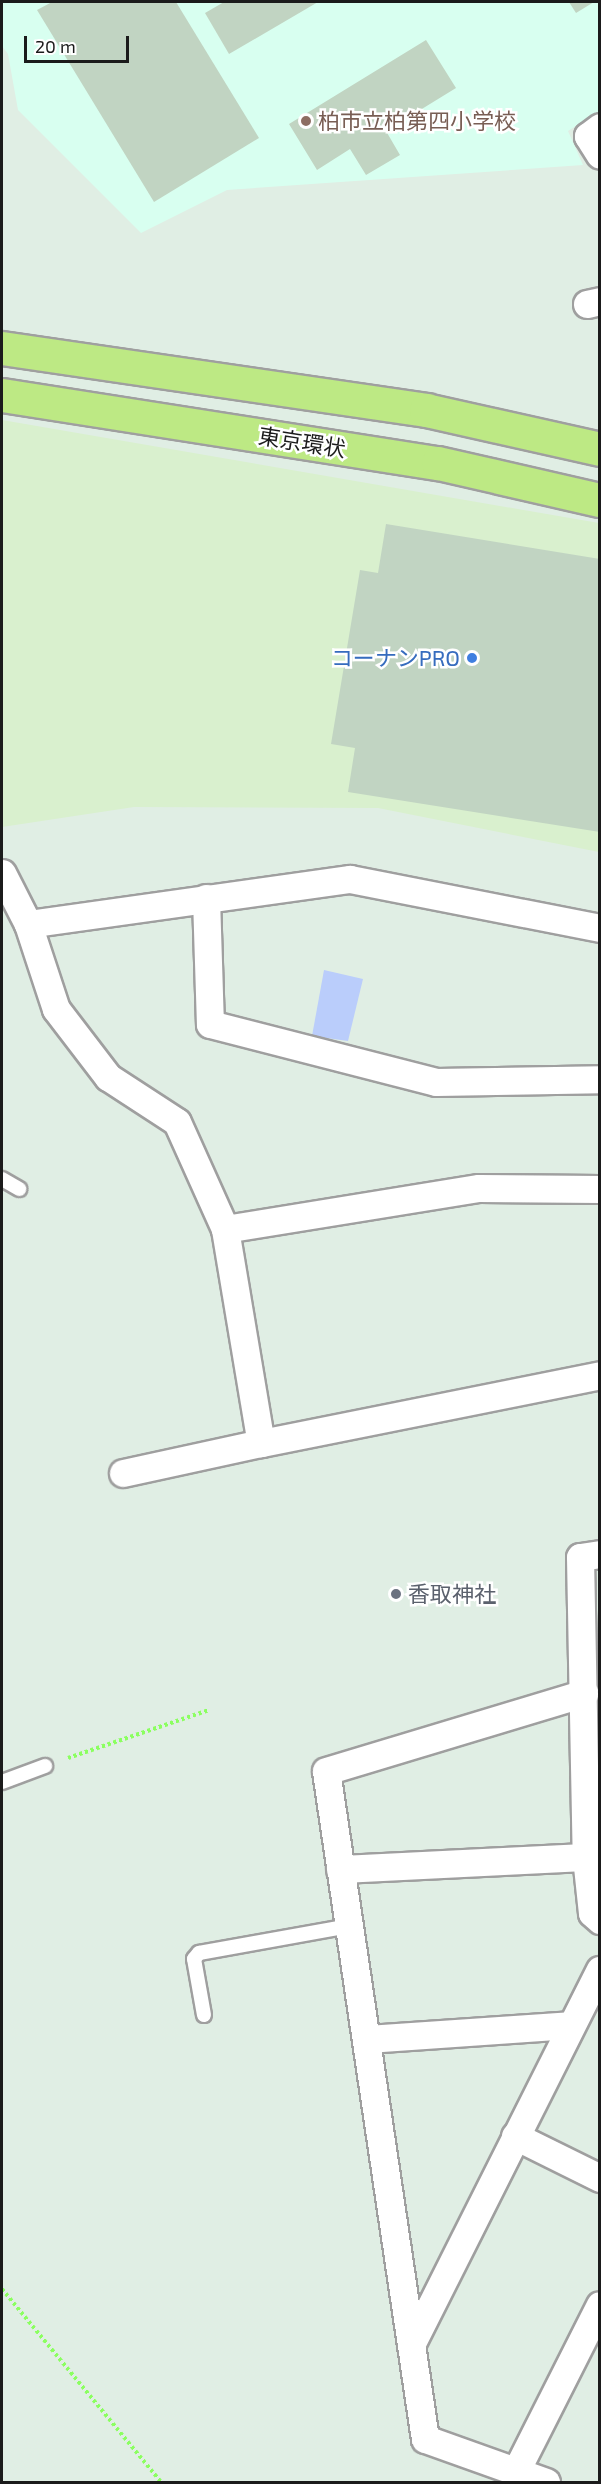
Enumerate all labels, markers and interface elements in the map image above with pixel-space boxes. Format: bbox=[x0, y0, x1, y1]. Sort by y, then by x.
scale bar bbox=[27, 24, 132, 62]
text: 20 m bbox=[35, 35, 76, 57]
place label: 柏市立柏第四小学校 bbox=[318, 108, 516, 134]
marker: 柏市立柏第四小学校 bbox=[299, 114, 313, 128]
street label: 東京環状 bbox=[256, 422, 348, 462]
place label: コーナンPRO bbox=[331, 645, 460, 671]
marker: コーナンPRO bbox=[465, 651, 479, 665]
place label: 香取神社 bbox=[408, 1581, 496, 1607]
marker: 香取神社 bbox=[389, 1587, 403, 1601]

